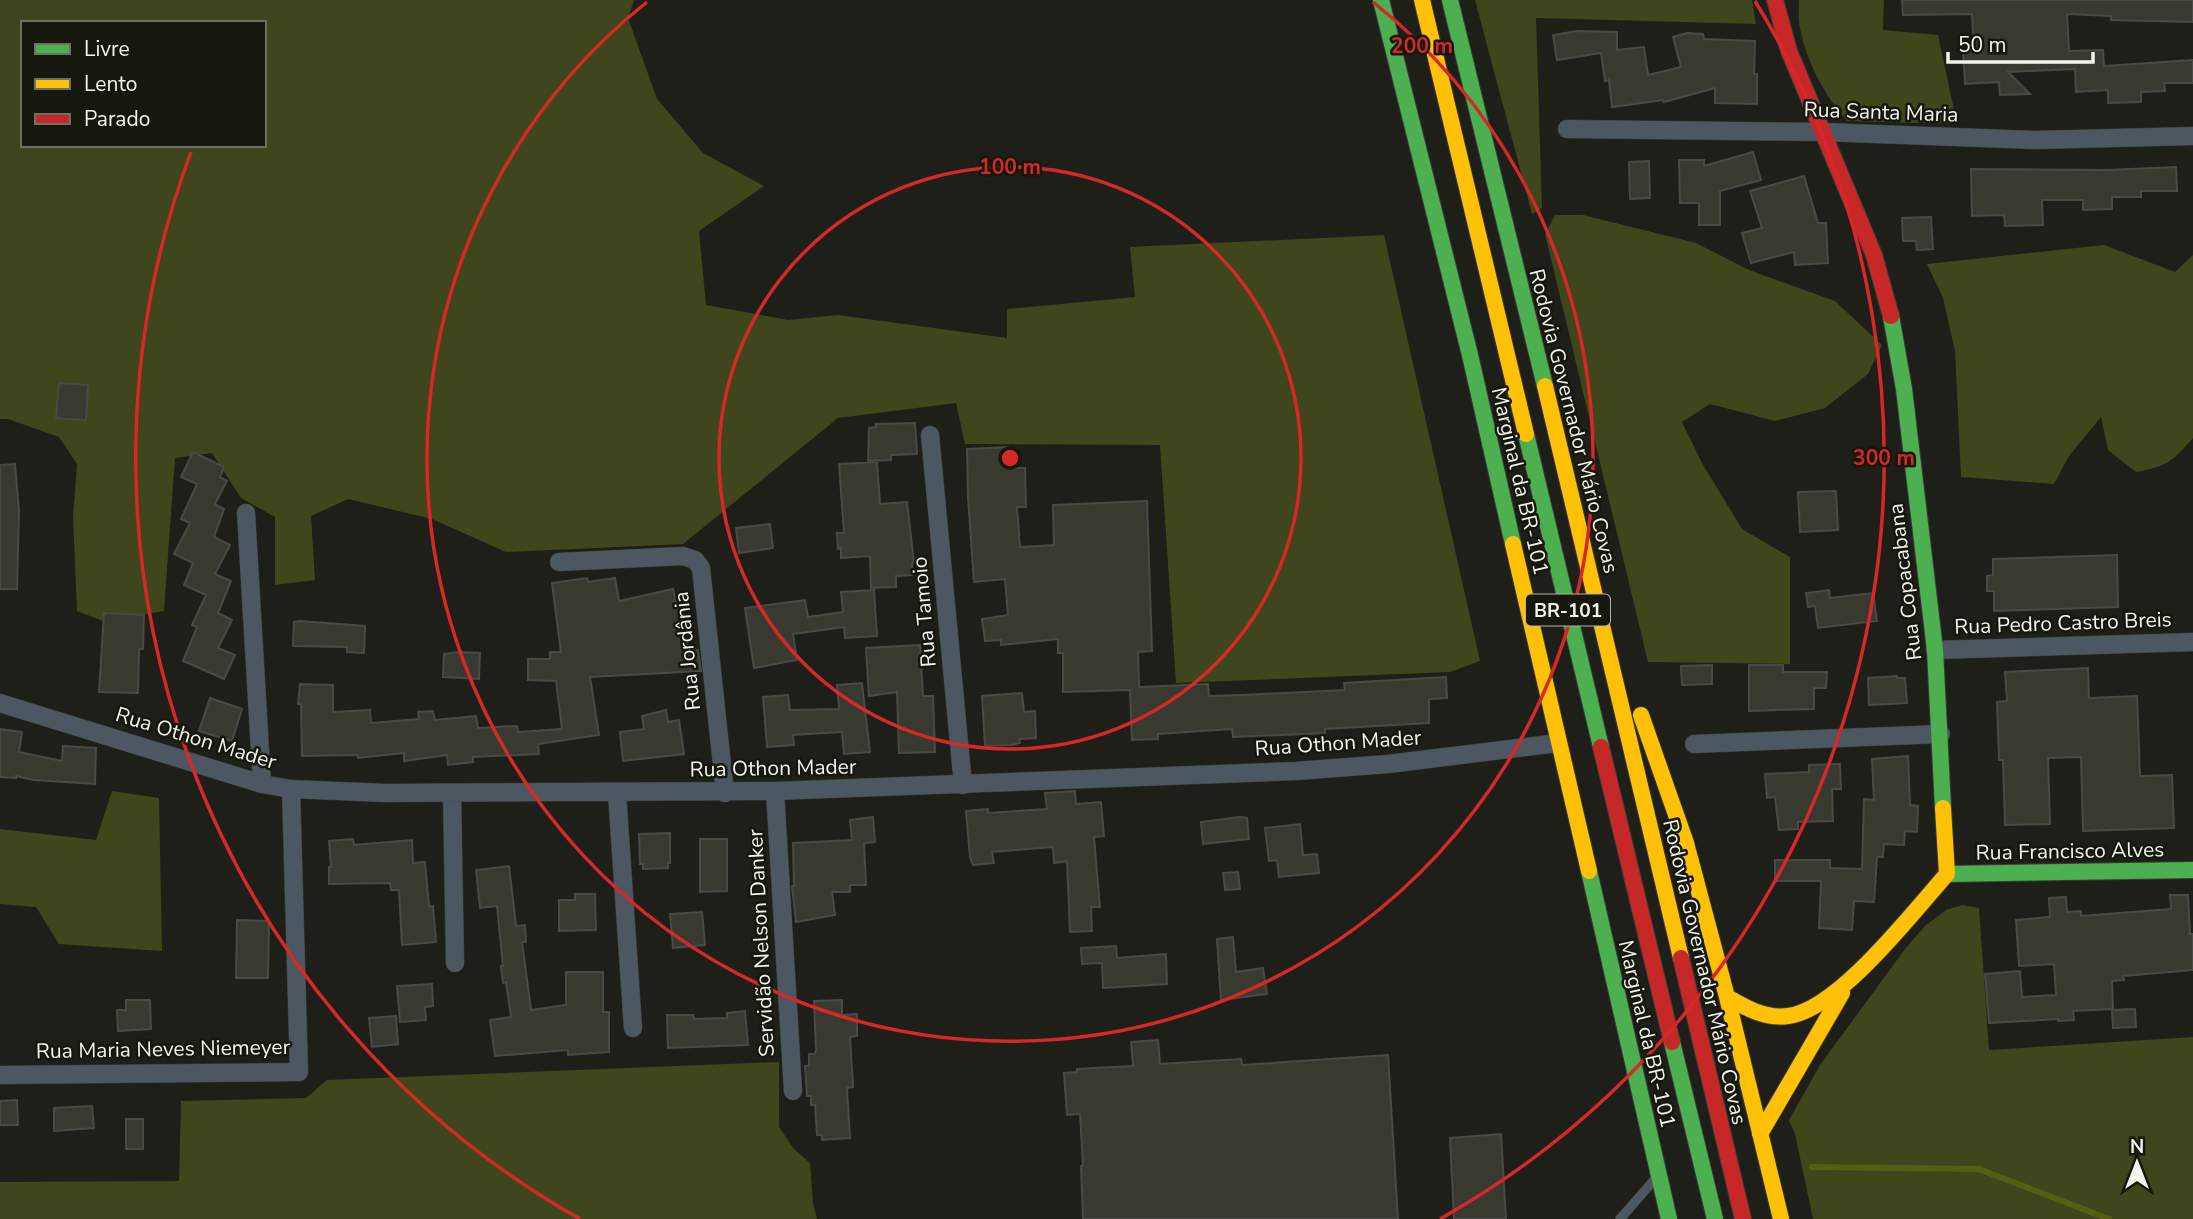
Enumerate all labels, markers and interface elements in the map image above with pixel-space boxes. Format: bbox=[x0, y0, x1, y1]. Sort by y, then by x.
legend bbox=[21, 21, 266, 147]
scale bar bbox=[1948, 21, 2093, 65]
text: 50 m bbox=[1958, 31, 2007, 59]
text: 200 m bbox=[1391, 32, 1453, 60]
text: Livre bbox=[84, 35, 130, 63]
text: Lento bbox=[84, 70, 137, 98]
street label: Rua Santa Maria bbox=[1803, 95, 1959, 129]
text: Parado bbox=[84, 105, 150, 133]
text: 100 m bbox=[979, 153, 1041, 181]
street label: Rodovia Governador Mário Covas bbox=[1523, 266, 1625, 576]
street label: Marginal da BR-101 bbox=[1485, 384, 1555, 578]
text: 300 m bbox=[1853, 444, 1915, 472]
centre of rings bbox=[998, 446, 1022, 470]
street label: Rua Copacabana bbox=[1881, 502, 1929, 662]
street label: Rua Tamoio bbox=[905, 556, 943, 668]
street label: Rua Jordânia bbox=[667, 590, 707, 712]
road number: BR-101 bbox=[1526, 594, 1610, 625]
street label: Rua Pedro Castro Breis bbox=[1954, 605, 2172, 641]
street label: Rua Othon Mader bbox=[112, 700, 280, 776]
street label: Rua Othon Mader bbox=[1254, 723, 1423, 763]
street label: Rua Othon Mader bbox=[689, 753, 857, 783]
street label: Rodovia Governador Mário Covas bbox=[1656, 816, 1754, 1128]
street label: Servidão Nelson Danker bbox=[741, 828, 781, 1058]
street label: Rua Francisco Alves bbox=[1975, 835, 2165, 867]
street label: Marginal da BR-101 bbox=[1612, 937, 1682, 1131]
street label: Rua Maria Neves Niemeyer bbox=[36, 1033, 291, 1065]
north arrow bbox=[2102, 1128, 2172, 1198]
text: N bbox=[2130, 1134, 2144, 1160]

